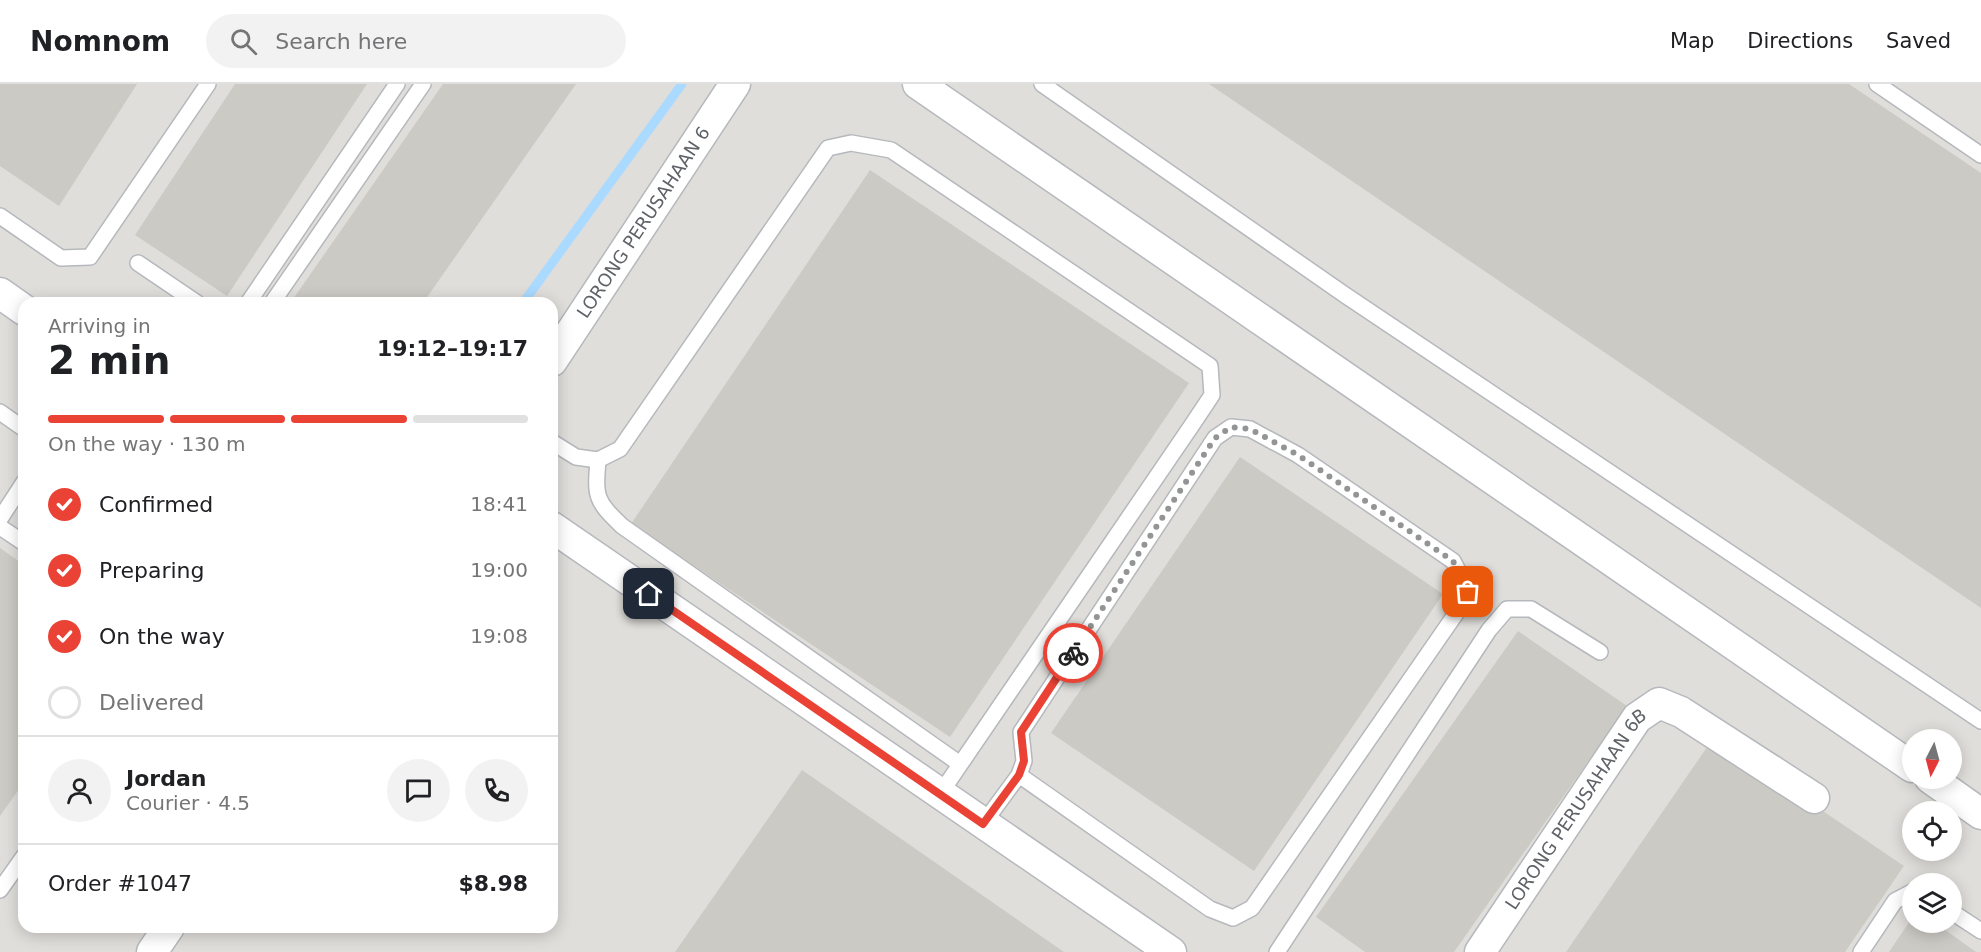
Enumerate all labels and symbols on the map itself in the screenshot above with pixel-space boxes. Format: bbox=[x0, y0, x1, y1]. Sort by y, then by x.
street label: LORONG PERUSAHAAN 6 bbox=[572, 123, 714, 322]
pin bbox=[1442, 566, 1493, 617]
pin bbox=[623, 568, 674, 619]
courier bbox=[1043, 623, 1103, 683]
street label: LORONG PERUSAHAAN 6B bbox=[1501, 704, 1650, 913]
north arrow bbox=[1902, 729, 1962, 789]

